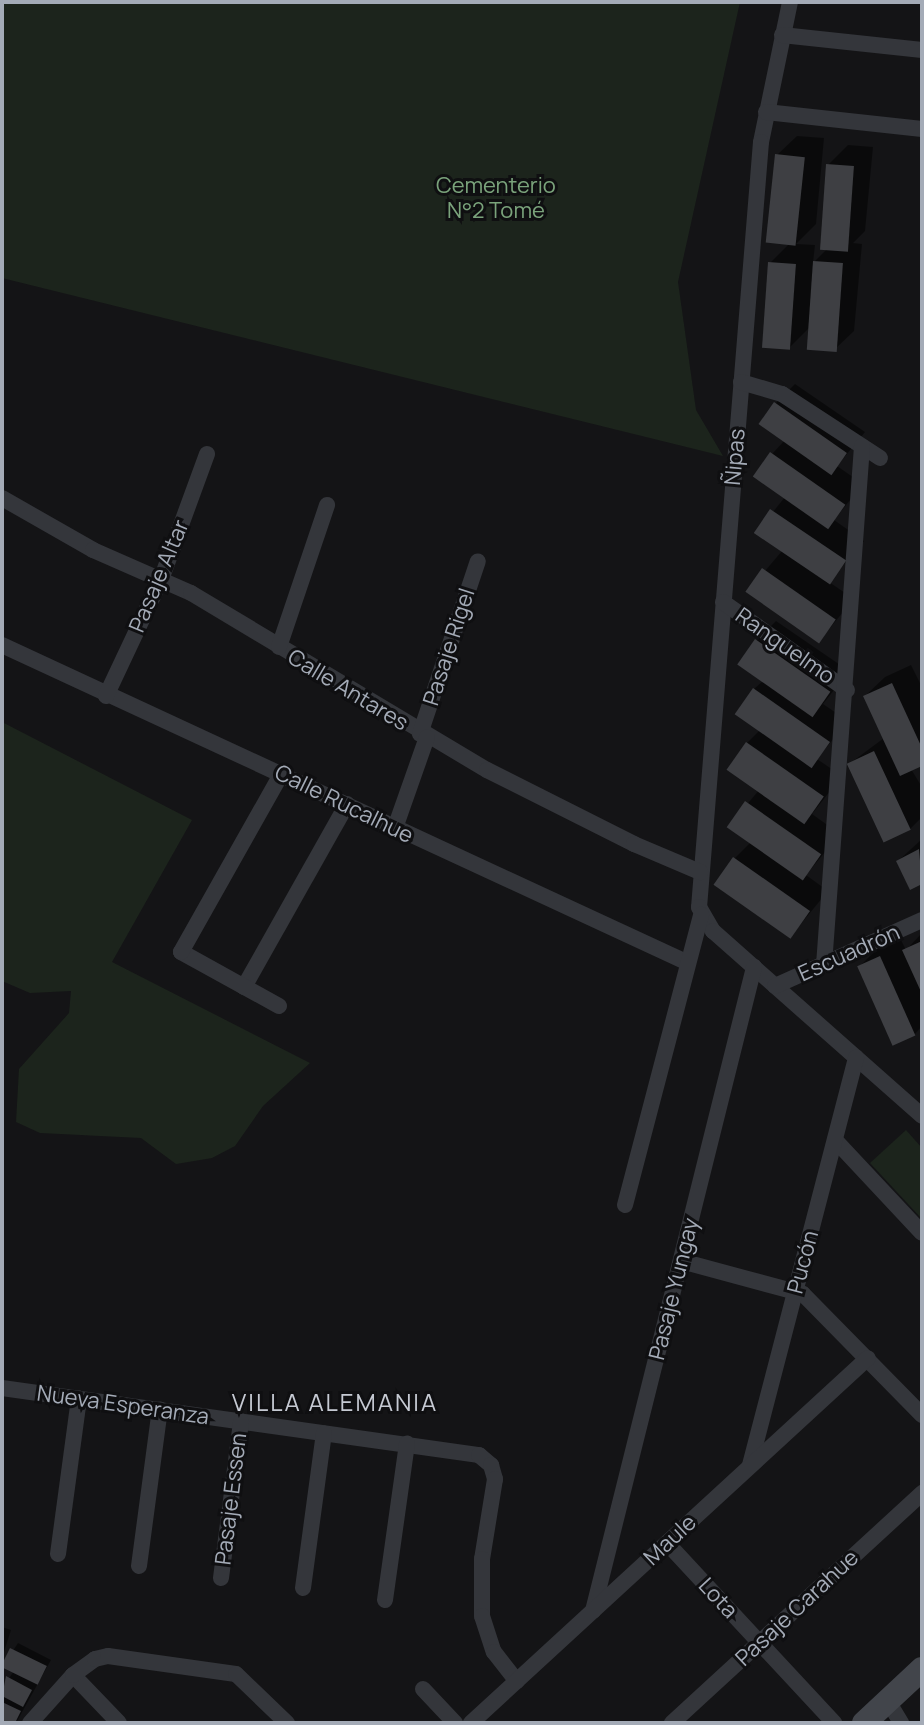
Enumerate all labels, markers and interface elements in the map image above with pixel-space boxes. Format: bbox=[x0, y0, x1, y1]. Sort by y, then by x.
park label: Cementerio N°2 Tomé bbox=[436, 172, 556, 224]
street label: Ñipas bbox=[719, 427, 751, 487]
street label: Pasaje Altar bbox=[123, 516, 195, 636]
street label: Pasaje Rigel bbox=[418, 585, 480, 709]
street label: Ranguelmo bbox=[730, 602, 840, 690]
street label: Calle Antares bbox=[283, 644, 413, 736]
street label: Calle Rucalhue bbox=[270, 759, 418, 849]
street label: Escuadrón bbox=[794, 919, 904, 987]
street label: Pasaje Yungay bbox=[644, 1215, 704, 1363]
street label: Pucón bbox=[782, 1228, 824, 1296]
street label: Nueva Esperanza bbox=[35, 1380, 211, 1430]
district label: VILLA ALEMANIA bbox=[232, 1388, 438, 1416]
street label: Pasaje Essen bbox=[210, 1431, 252, 1567]
street label: Maule bbox=[638, 1509, 702, 1571]
street label: Pasaje Carahue bbox=[730, 1544, 864, 1672]
street label: Lota bbox=[693, 1572, 743, 1624]

